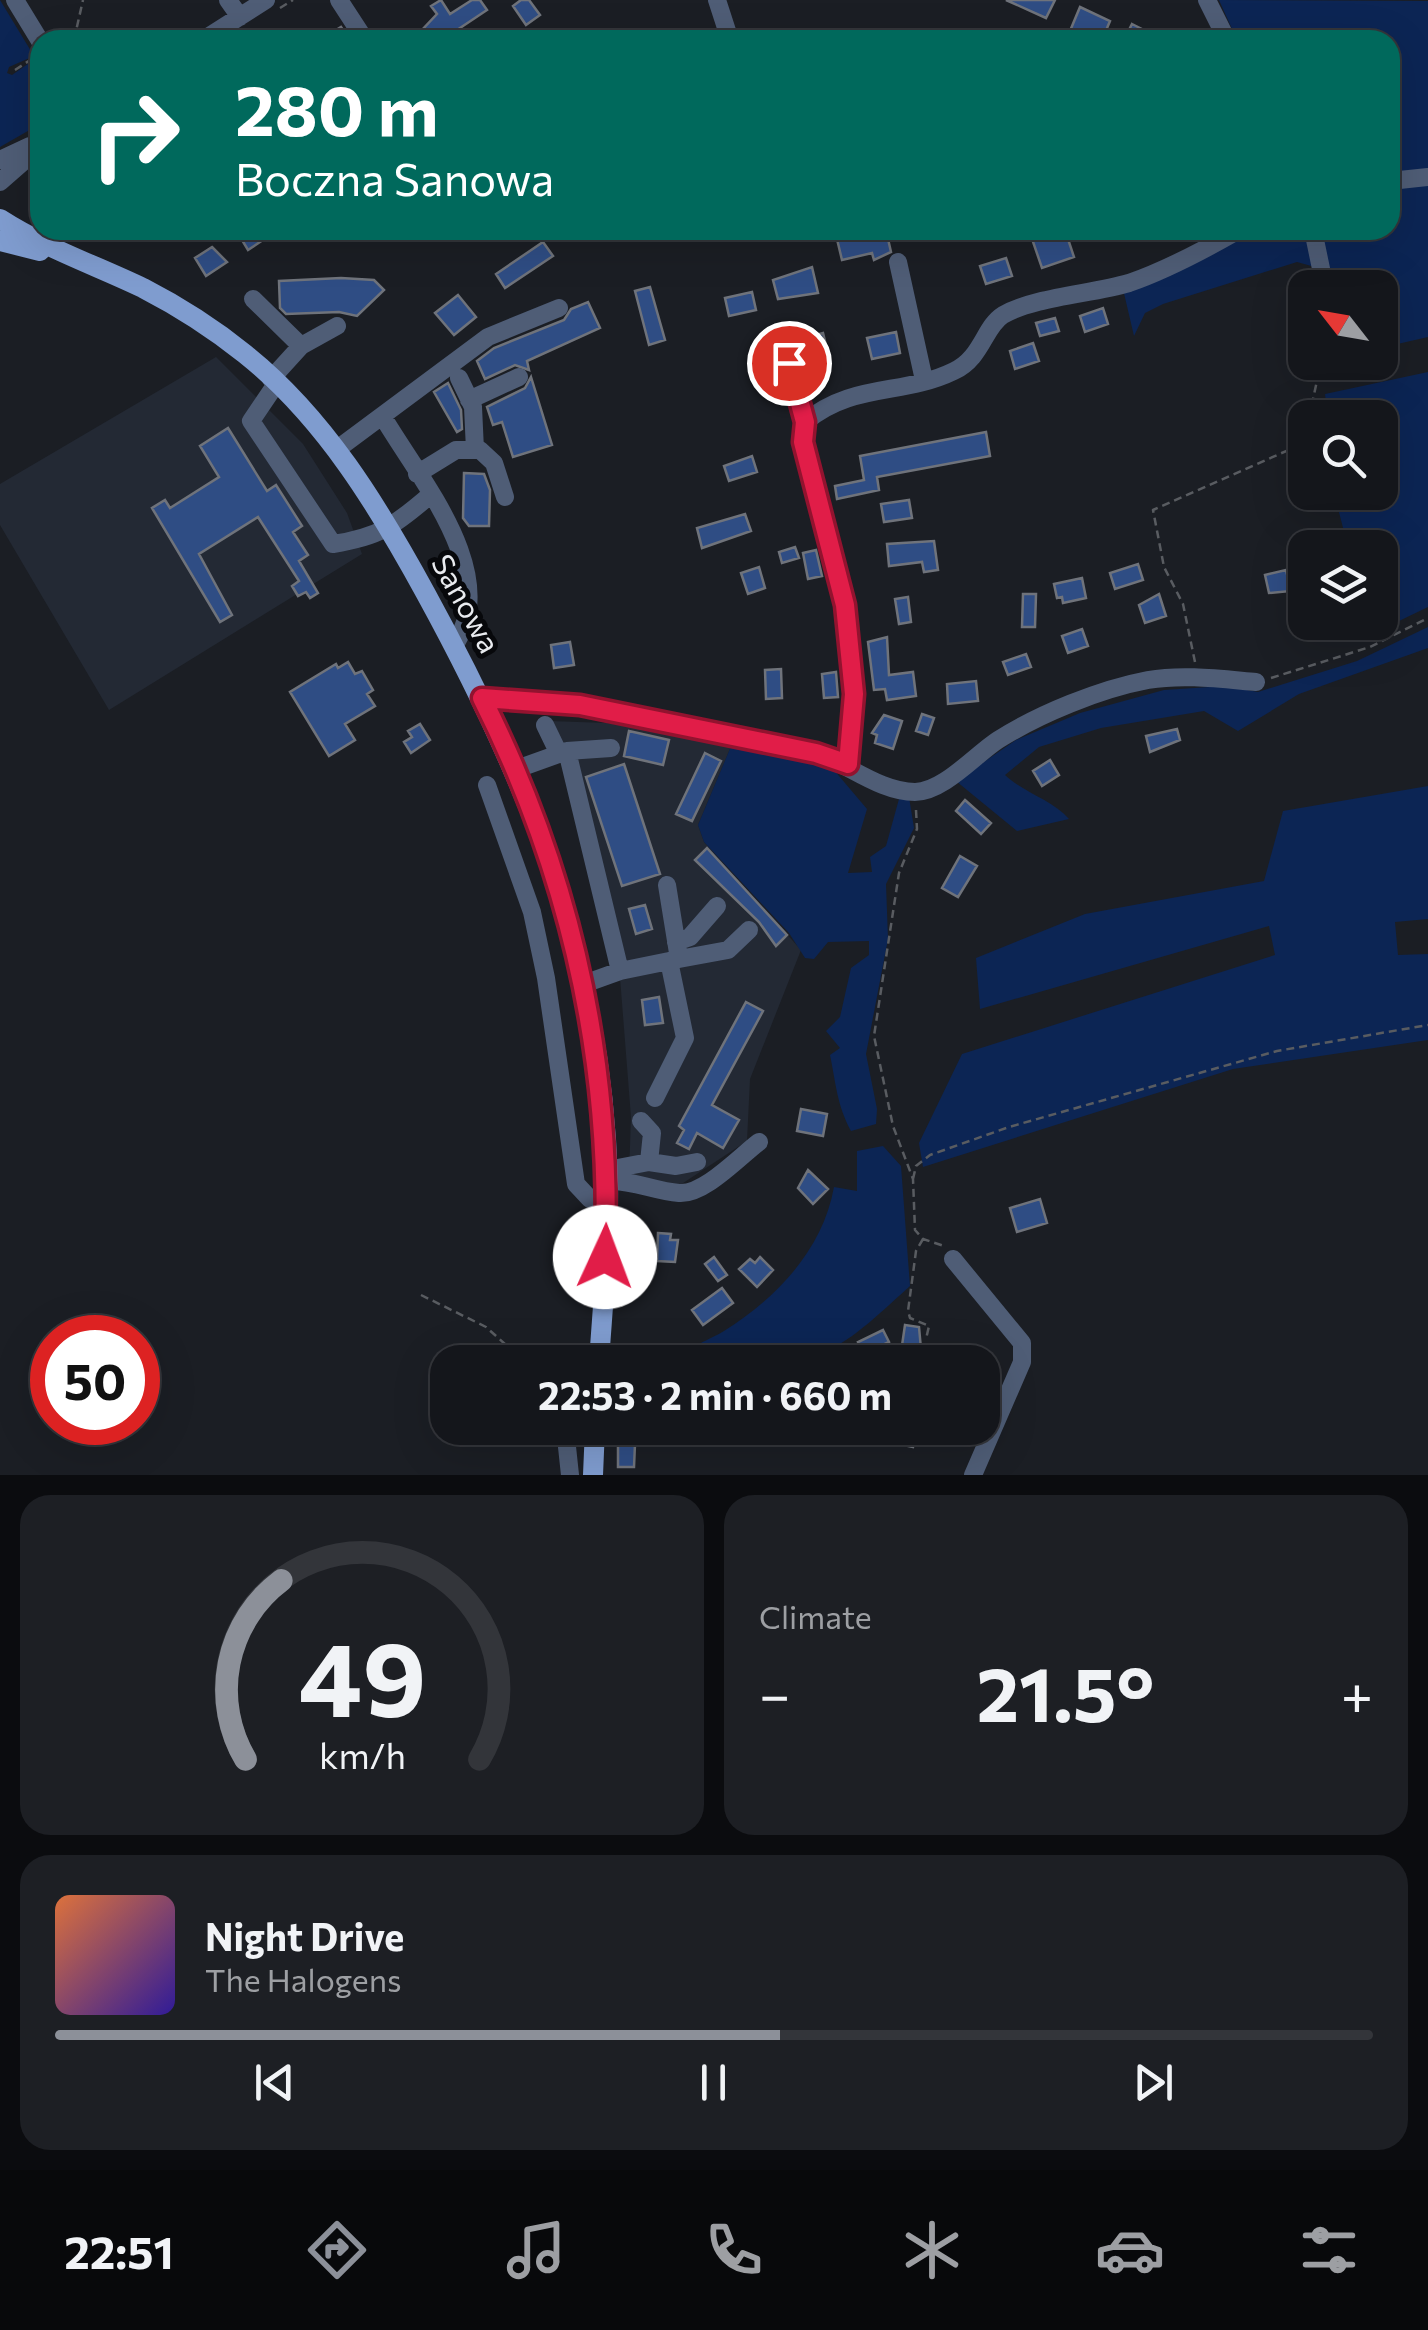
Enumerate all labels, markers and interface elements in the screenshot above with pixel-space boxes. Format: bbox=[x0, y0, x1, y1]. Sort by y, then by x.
text: 280 m bbox=[235, 65, 439, 150]
icon: right bbox=[70, 70, 200, 200]
text: Boczna Sanowa bbox=[235, 150, 554, 205]
north arrow bbox=[1288, 270, 1398, 380]
map controls bbox=[1288, 270, 1398, 640]
pin bbox=[747, 321, 832, 406]
icon: arrive bbox=[762, 336, 817, 391]
button: search bbox=[1288, 400, 1398, 510]
button: layers bbox=[1288, 530, 1398, 640]
street label: Sanowa bbox=[425, 547, 509, 659]
position arrow bbox=[553, 1205, 657, 1309]
speed limit sign: 50 bbox=[30, 1315, 160, 1445]
text: 22:53 · 2 min · 660 m bbox=[538, 1371, 892, 1418]
text: Climate bbox=[759, 1596, 872, 1636]
text: 49 bbox=[298, 1611, 426, 1738]
text: 21.5° bbox=[976, 1646, 1155, 1737]
text: − bbox=[759, 1659, 790, 1726]
text: + bbox=[1341, 1659, 1373, 1726]
text: km/h bbox=[319, 1733, 405, 1776]
text: Night Drive bbox=[205, 1912, 404, 1959]
text: The Halogens bbox=[205, 1959, 402, 1999]
icon: previous bbox=[247, 2055, 302, 2110]
icon: pause bbox=[686, 2055, 741, 2110]
icon: next bbox=[1126, 2055, 1181, 2110]
icon: directions bbox=[302, 2215, 372, 2285]
icon: music bbox=[501, 2215, 571, 2285]
icon: phone bbox=[699, 2215, 769, 2285]
icon: climate bbox=[897, 2215, 967, 2285]
icon: car bbox=[1095, 2215, 1165, 2285]
icon: filters bbox=[1294, 2215, 1364, 2285]
text: 22:51 bbox=[64, 2223, 174, 2278]

